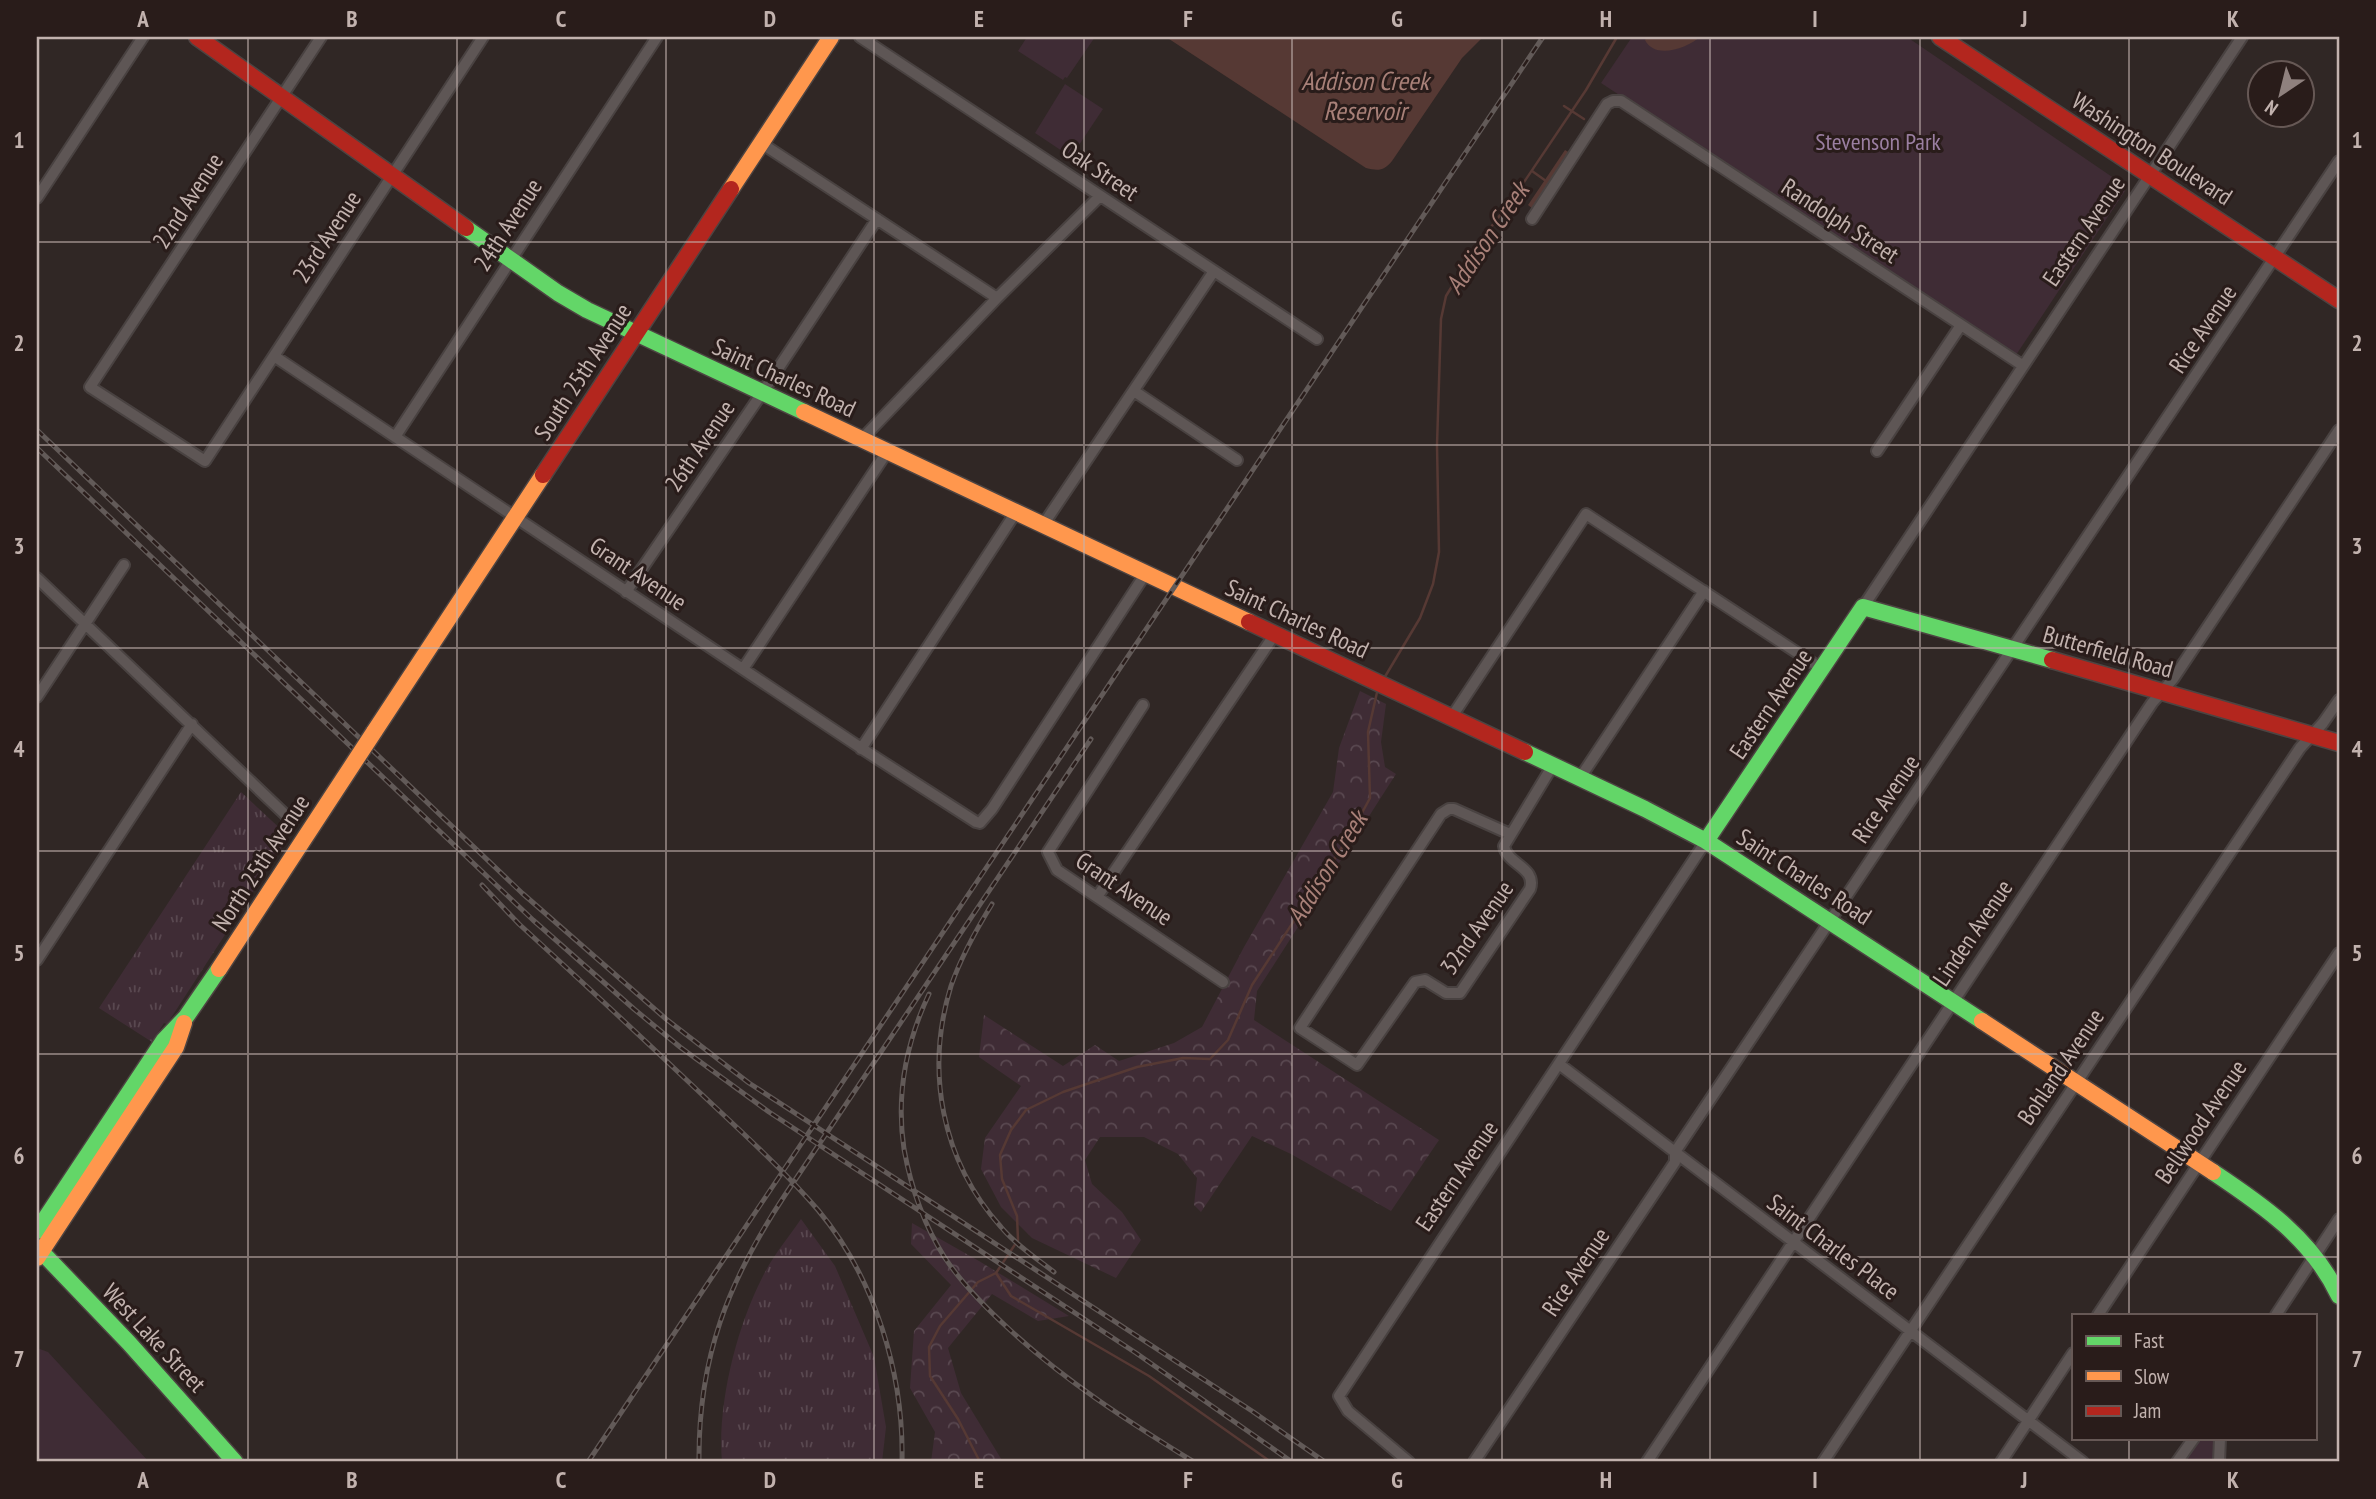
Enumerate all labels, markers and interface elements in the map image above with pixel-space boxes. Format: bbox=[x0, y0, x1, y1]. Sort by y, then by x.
text: A bbox=[136, 4, 149, 33]
text: B bbox=[346, 4, 358, 33]
text: C bbox=[556, 4, 567, 33]
text: D bbox=[764, 4, 776, 33]
text: E bbox=[974, 4, 984, 33]
text: F bbox=[1183, 4, 1193, 33]
text: G bbox=[1391, 4, 1403, 33]
text: H bbox=[1600, 4, 1612, 33]
text: I bbox=[1812, 4, 1818, 33]
text: J bbox=[2020, 4, 2027, 33]
text: K bbox=[2227, 4, 2239, 33]
north arrow bbox=[2246, 60, 2316, 130]
water label: Addison Creek Reservoir bbox=[1301, 64, 1432, 127]
street label: Washington Boulevard bbox=[2066, 85, 2238, 212]
text: N bbox=[2260, 95, 2282, 121]
text: 1 bbox=[14, 125, 25, 154]
text: 1 bbox=[2352, 125, 2363, 154]
park label: Stevenson Park bbox=[1815, 126, 1942, 157]
street label: Oak Street bbox=[1056, 134, 1145, 208]
street label: 22nd Avenue bbox=[145, 147, 230, 254]
street label: Eastern Avenue bbox=[2035, 170, 2132, 292]
street label: Randolph Street bbox=[1776, 171, 1905, 270]
street label: 24th Avenue bbox=[466, 173, 549, 277]
water label: Addison Creek bbox=[1437, 173, 1538, 300]
street label: 23rd Avenue bbox=[285, 185, 368, 289]
street label: Rice Avenue bbox=[2162, 279, 2243, 379]
street label: South 25th Avenue bbox=[527, 297, 638, 446]
text: 2 bbox=[14, 328, 25, 357]
text: 2 bbox=[2352, 328, 2363, 357]
street label: Saint Charles Road bbox=[708, 331, 861, 424]
street label: 26th Avenue bbox=[658, 394, 741, 497]
street label: Grant Avenue bbox=[584, 530, 693, 617]
text: 3 bbox=[14, 531, 25, 560]
text: 3 bbox=[2352, 531, 2363, 560]
street label: Saint Charles Road bbox=[1221, 572, 1374, 665]
street label: Butterfield Road bbox=[2040, 618, 2177, 685]
street label: Eastern Avenue bbox=[1722, 643, 1819, 765]
text: 4 bbox=[14, 734, 25, 763]
text: 4 bbox=[2352, 734, 2363, 763]
street label: Rice Avenue bbox=[1845, 749, 1926, 849]
street label: North 25th Avenue bbox=[205, 789, 316, 937]
water label: Addison Creek bbox=[1279, 802, 1376, 931]
street label: Saint Charles Road bbox=[1731, 821, 1878, 932]
street label: Grant Avenue bbox=[1070, 845, 1179, 932]
street label: Linden Avenue bbox=[1926, 874, 2019, 992]
street label: 32nd Avenue bbox=[1433, 875, 1520, 981]
text: 5 bbox=[14, 938, 25, 967]
text: 5 bbox=[2352, 938, 2363, 967]
street label: Bohland Avenue bbox=[2010, 1003, 2111, 1131]
street label: Bellwood Avenue bbox=[2148, 1054, 2253, 1190]
street label: Eastern Avenue bbox=[1408, 1115, 1505, 1237]
text: 6 bbox=[14, 1141, 25, 1170]
text: 6 bbox=[2352, 1141, 2363, 1170]
street label: Saint Charles Place bbox=[1761, 1187, 1906, 1306]
street label: Rice Avenue bbox=[1535, 1222, 1616, 1322]
street label: West Lake Street bbox=[96, 1277, 213, 1399]
legend bbox=[2072, 1314, 2316, 1440]
text: Fast bbox=[2134, 1327, 2164, 1354]
text: 7 bbox=[14, 1344, 25, 1373]
text: 7 bbox=[2352, 1344, 2363, 1373]
text: Slow bbox=[2134, 1363, 2170, 1390]
text: Jam bbox=[2133, 1397, 2161, 1424]
text: A bbox=[136, 1465, 149, 1494]
text: B bbox=[346, 1465, 358, 1494]
text: C bbox=[556, 1465, 567, 1494]
text: D bbox=[764, 1465, 776, 1494]
text: E bbox=[974, 1465, 984, 1494]
text: F bbox=[1183, 1465, 1193, 1494]
text: G bbox=[1391, 1465, 1403, 1494]
text: H bbox=[1600, 1465, 1612, 1494]
text: I bbox=[1812, 1465, 1818, 1494]
text: J bbox=[2020, 1465, 2027, 1494]
text: K bbox=[2227, 1465, 2239, 1494]

